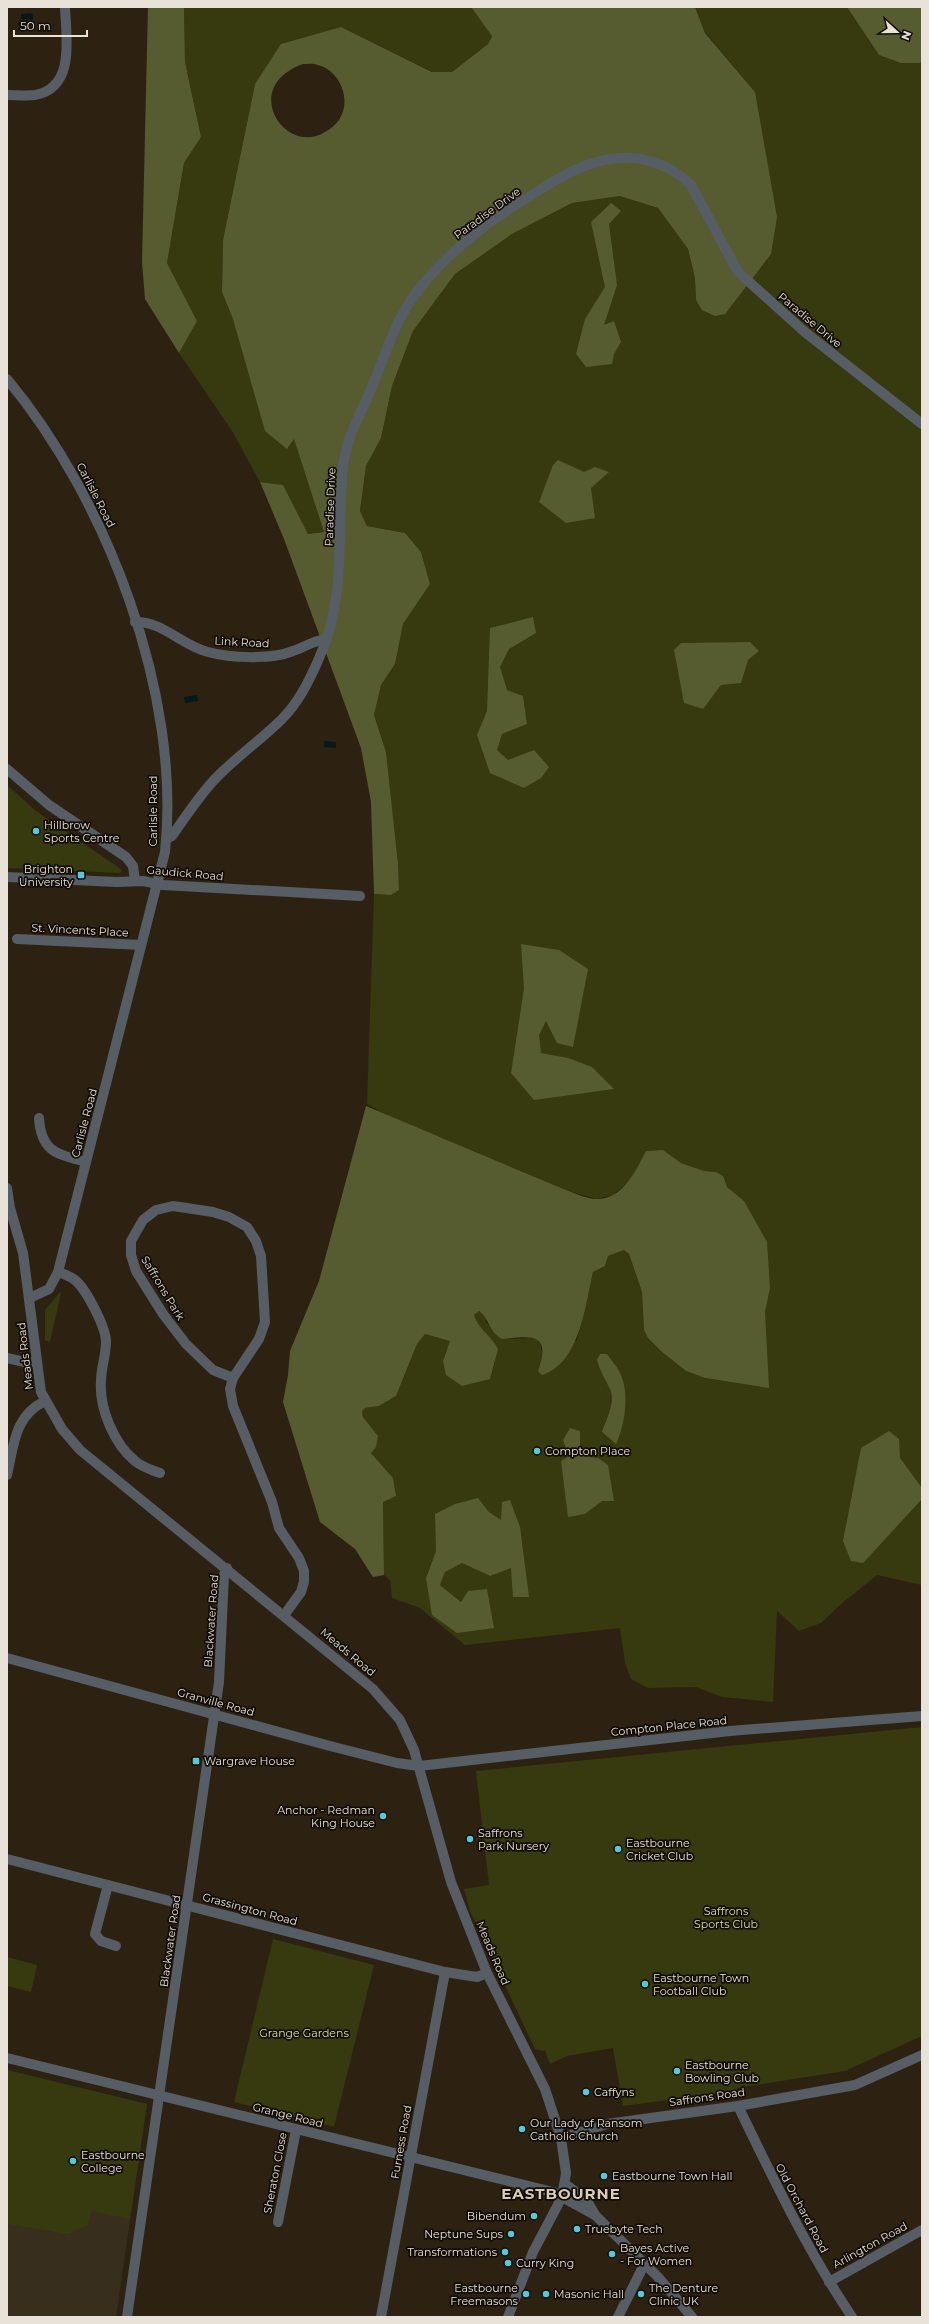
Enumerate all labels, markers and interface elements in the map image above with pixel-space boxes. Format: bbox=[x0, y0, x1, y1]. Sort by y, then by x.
scale bar bbox=[14, 12, 87, 38]
north arrow bbox=[877, 12, 917, 52]
text: 50 m bbox=[20, 18, 51, 33]
text: N bbox=[898, 29, 914, 42]
street label: Paradise Drive bbox=[451, 184, 523, 242]
street label: Paradise Drive bbox=[775, 289, 845, 351]
street label: Carlisle Road bbox=[74, 460, 118, 530]
street label: Paradise Drive bbox=[322, 467, 338, 547]
street label: Link Road bbox=[214, 634, 270, 650]
street label: Carlisle Road bbox=[146, 775, 160, 847]
place label: Hillbrow Sports Centre bbox=[44, 818, 120, 845]
marker: Hillbrow Sports Centre bbox=[31, 826, 41, 836]
place label: Brighton University bbox=[19, 862, 73, 889]
street label: Gaudick Road bbox=[146, 863, 224, 883]
marker: Brighton University bbox=[76, 870, 86, 880]
street label: St. Vincents Place bbox=[31, 920, 129, 940]
street label: Carlisle Road bbox=[68, 1087, 100, 1159]
street label: Saffrons Park bbox=[138, 1253, 188, 1323]
street label: Meads Road bbox=[14, 1321, 36, 1391]
place label: Compton Place bbox=[545, 1444, 630, 1458]
marker: Compton Place bbox=[532, 1446, 542, 1456]
street label: Blackwater Road bbox=[201, 1574, 221, 1668]
street label: Meads Road bbox=[317, 1625, 379, 1679]
street label: Granville Road bbox=[176, 1685, 256, 1719]
street label: Compton Place Road bbox=[610, 1713, 728, 1739]
place label: Wargrave House bbox=[204, 1754, 295, 1768]
marker: Wargrave House bbox=[191, 1756, 201, 1766]
place label: Anchor - Redman King House bbox=[277, 1803, 375, 1830]
marker: Anchor - Redman King House bbox=[378, 1811, 388, 1821]
place label: Saffrons Park Nursery bbox=[478, 1826, 549, 1853]
marker: Saffrons Park Nursery bbox=[465, 1834, 475, 1844]
place label: Eastbourne Cricket Club bbox=[626, 1836, 693, 1863]
marker: Eastbourne Cricket Club bbox=[613, 1844, 623, 1854]
street label: Grassington Road bbox=[201, 1890, 299, 1928]
street label: Blackwater Road bbox=[157, 1894, 183, 1988]
park label: Saffrons Sports Club bbox=[694, 1904, 758, 1931]
street label: Meads Road bbox=[473, 1919, 513, 1987]
place label: Eastbourne Town Football Club bbox=[653, 1971, 749, 1998]
marker: Eastbourne Town Football Club bbox=[640, 1979, 650, 1989]
park label: Grange Gardens bbox=[259, 2026, 349, 2040]
place label: Eastbourne Bowling Club bbox=[685, 2058, 759, 2085]
marker: Eastbourne Bowling Club bbox=[672, 2066, 682, 2076]
place label: Caffyns bbox=[594, 2085, 635, 2099]
street label: Saffrons Road bbox=[668, 2085, 746, 2109]
marker: Caffyns bbox=[581, 2087, 591, 2097]
street label: Grange Road bbox=[251, 2099, 325, 2131]
street label: Furness Road bbox=[388, 2104, 414, 2180]
place label: Our Lady of Ransom Catholic Church bbox=[530, 2116, 642, 2143]
marker: Our Lady of Ransom Catholic Church bbox=[517, 2124, 527, 2134]
street label: Sheraton Close bbox=[260, 2131, 290, 2215]
place label: Eastbourne College bbox=[81, 2148, 145, 2175]
marker: Eastbourne College bbox=[68, 2156, 78, 2166]
street label: Old Orchard Road bbox=[772, 2161, 832, 2255]
place label: Eastbourne Town Hall bbox=[612, 2169, 732, 2183]
marker: Eastbourne Town Hall bbox=[599, 2171, 609, 2181]
district label: EASTBOURNE bbox=[501, 2184, 621, 2203]
place label: Bibendum bbox=[467, 2209, 526, 2223]
marker: Bibendum bbox=[529, 2211, 539, 2221]
street label: Arlington Road bbox=[830, 2219, 910, 2271]
place label: Truebyte Tech bbox=[585, 2222, 663, 2236]
marker: Truebyte Tech bbox=[572, 2224, 582, 2234]
place label: Neptune Sups bbox=[424, 2227, 504, 2241]
marker: Neptune Sups bbox=[506, 2229, 516, 2239]
place label: Bayes Active - For Women bbox=[620, 2241, 692, 2268]
place label: Transformations bbox=[407, 2245, 498, 2259]
marker: Transformations bbox=[500, 2247, 510, 2257]
marker: Bayes Active - For Women bbox=[607, 2249, 617, 2259]
place label: Curry King bbox=[516, 2256, 574, 2270]
marker: Curry King bbox=[503, 2258, 513, 2268]
place label: Eastbourne Freemasons bbox=[450, 2281, 519, 2308]
place label: The Denture Clinic UK bbox=[649, 2281, 719, 2308]
place label: Masonic Hall bbox=[554, 2287, 624, 2301]
marker: Eastbourne Freemasons bbox=[521, 2289, 531, 2299]
marker: Masonic Hall bbox=[541, 2289, 551, 2299]
marker: The Denture Clinic UK bbox=[636, 2289, 646, 2299]

